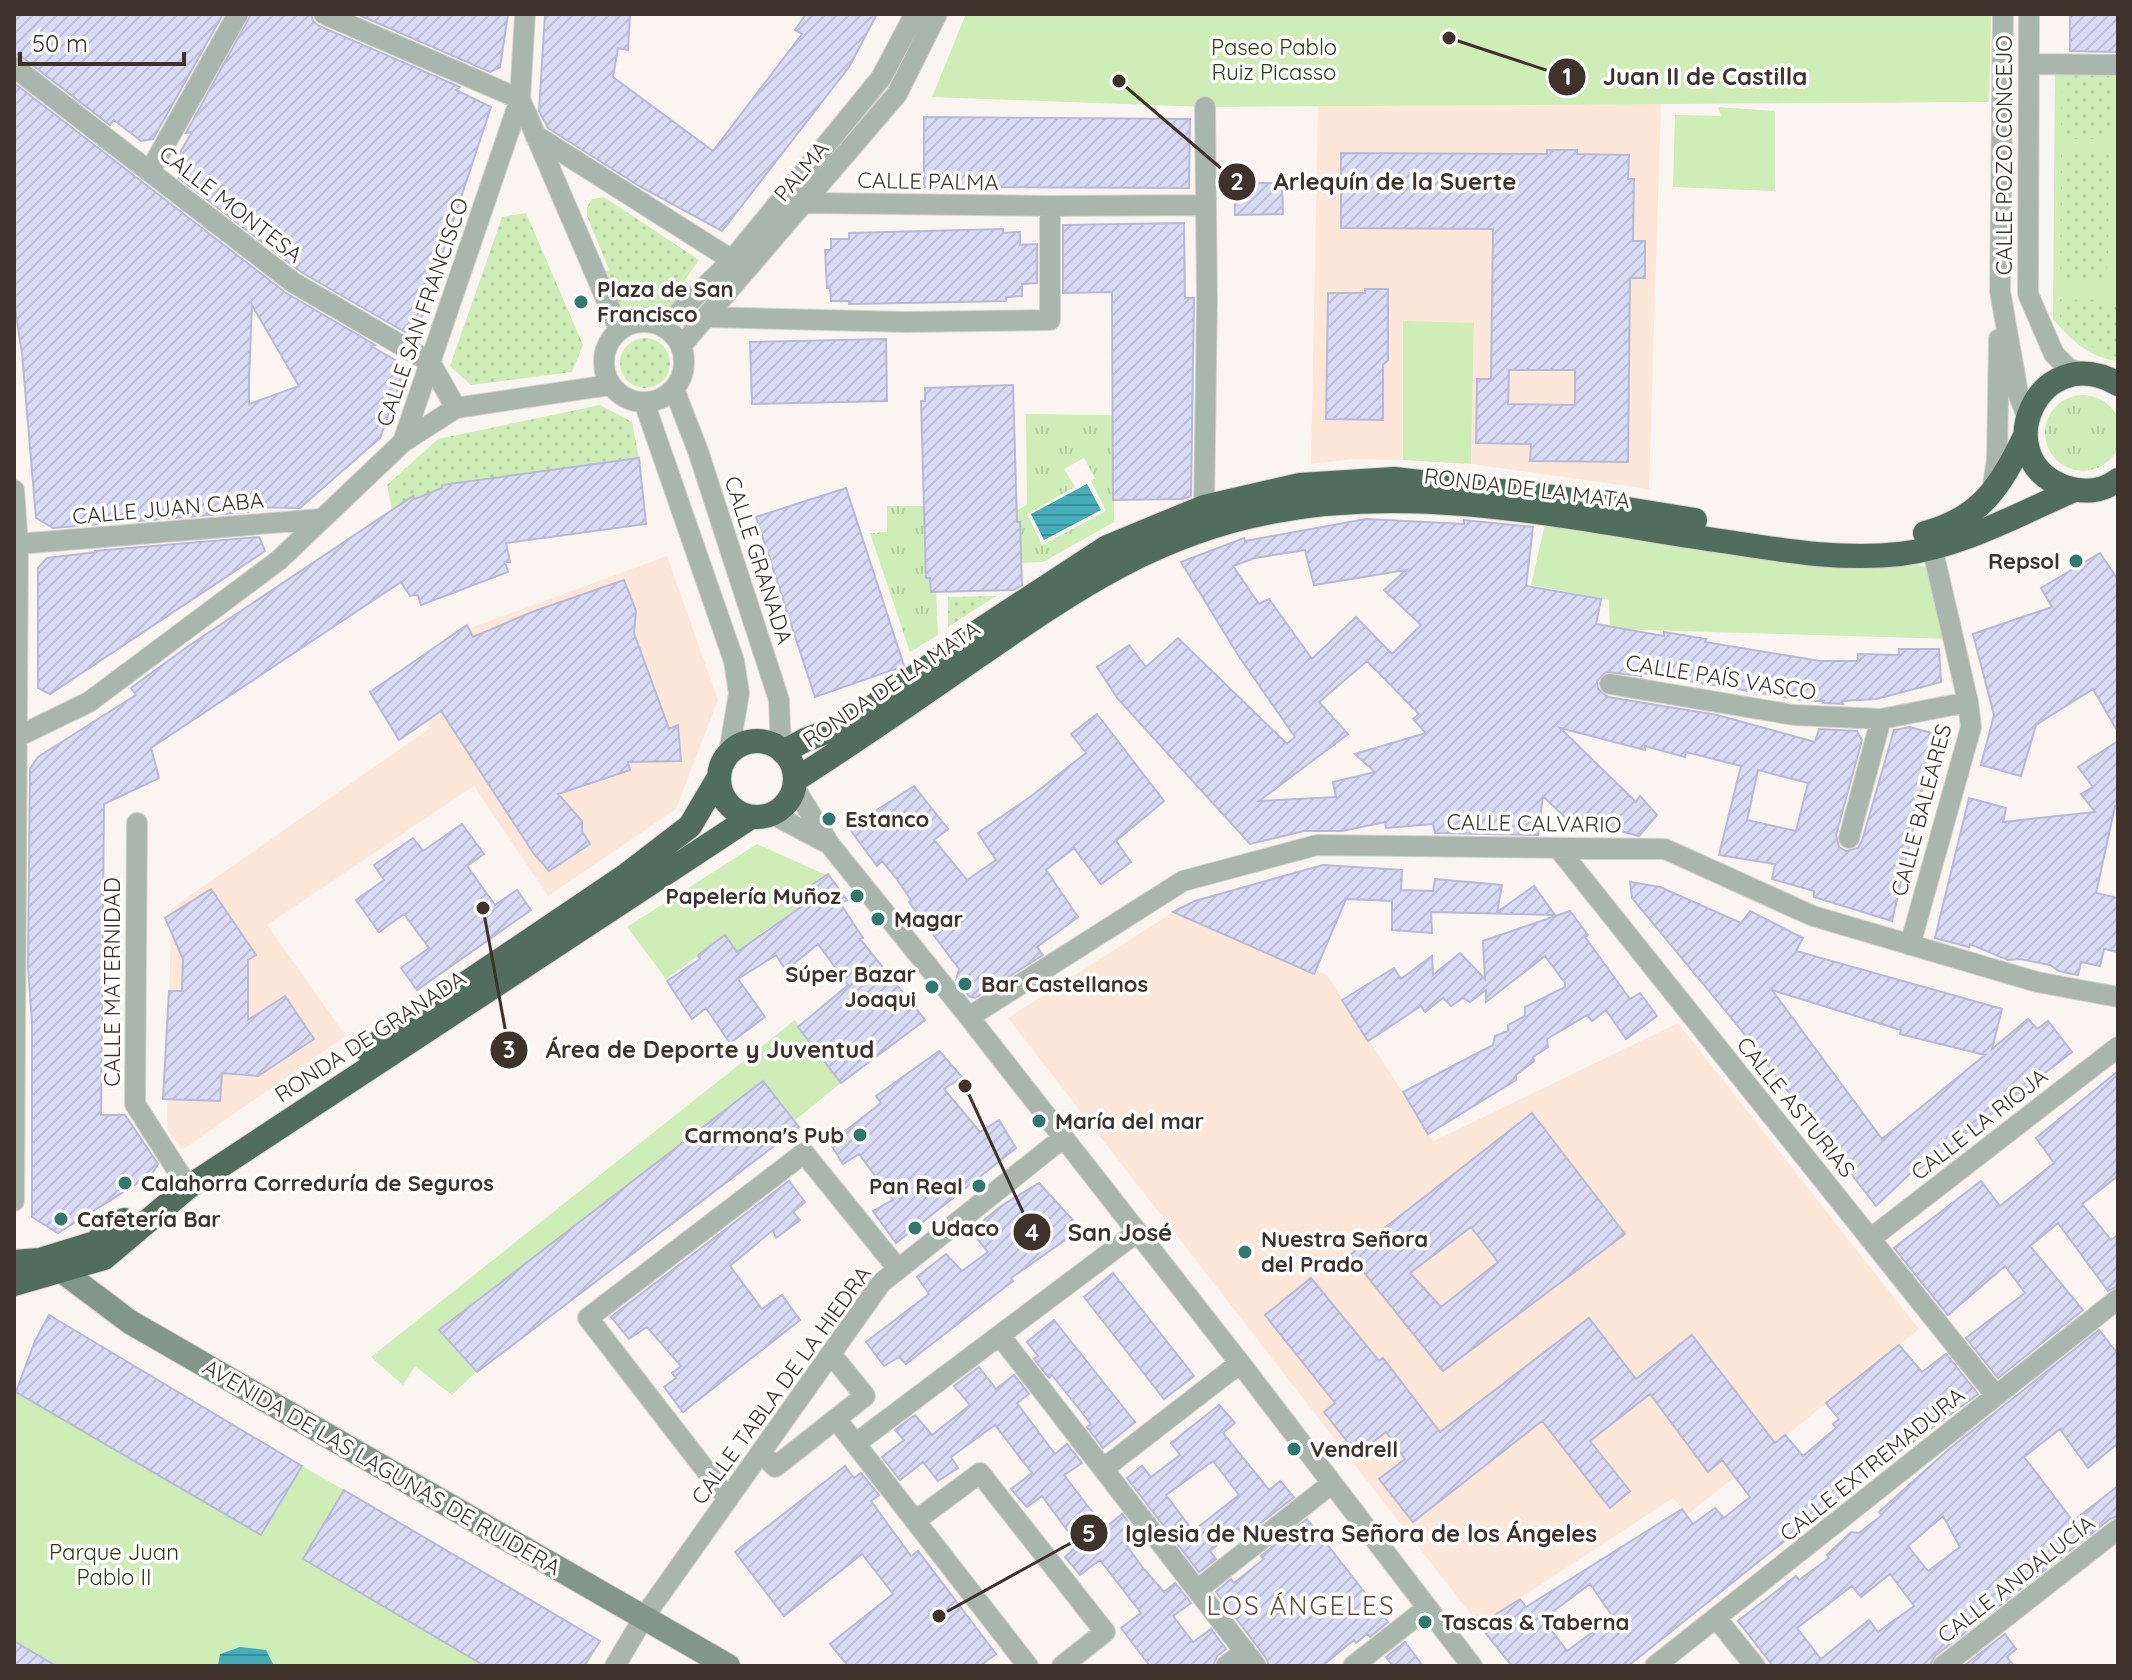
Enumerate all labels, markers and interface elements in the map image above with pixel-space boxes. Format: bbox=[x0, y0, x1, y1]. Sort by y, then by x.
scale bar bbox=[20, 16, 184, 66]
text: 50 m bbox=[32, 28, 88, 58]
park label: Paseo Pablo Ruiz Picasso bbox=[1211, 33, 1337, 86]
street label: CALLE POZO CONCEJO bbox=[1990, 35, 2018, 275]
callout: Juan II de Castilla bbox=[1547, 53, 1824, 101]
text: 1 bbox=[1562, 61, 1572, 91]
text: Juan II de Castilla bbox=[1603, 61, 1807, 91]
street label: PALMA bbox=[768, 135, 834, 207]
street label: CALLE MONTESA bbox=[154, 139, 308, 269]
callout: Arlequín de la Suerte bbox=[1217, 158, 1532, 206]
street label: CALLE PALMA bbox=[857, 166, 999, 196]
text: 2 bbox=[1230, 166, 1244, 196]
text: Arlequín de la Suerte bbox=[1273, 166, 1517, 196]
street label: CALLE SAN FRANCISCO bbox=[370, 194, 474, 430]
place label: Plaza de San Francisco bbox=[597, 275, 734, 328]
marker: Plaza de San Francisco bbox=[572, 293, 590, 311]
street label: RONDA DE LA MATA bbox=[1422, 461, 1632, 515]
street label: CALLE GRANADA bbox=[719, 472, 799, 648]
street label: CALLE JUAN CABA bbox=[71, 486, 265, 530]
place label: Repsol bbox=[1988, 547, 2060, 575]
marker: Repsol bbox=[2067, 552, 2085, 570]
street label: RONDA DE LA MATA bbox=[797, 614, 985, 754]
street label: CALLE PAÍS VASCO bbox=[1624, 648, 1818, 706]
street label: CALLE BALEARES bbox=[1885, 721, 1957, 899]
place label: Estanco bbox=[845, 805, 929, 833]
street label: CALLE CALVARIO bbox=[1446, 807, 1622, 839]
marker: Estanco bbox=[820, 810, 838, 828]
street label: CALLE MATERNIDAD bbox=[98, 877, 126, 1087]
place label: Papelería Muñoz bbox=[666, 882, 841, 910]
marker: Papelería Muñoz bbox=[848, 887, 866, 905]
place label: Magar bbox=[894, 905, 964, 933]
marker: Magar bbox=[869, 910, 887, 928]
place label: Súper Bazar Joaqui bbox=[785, 960, 916, 1013]
street label: RONDA DE GRANADA bbox=[269, 964, 471, 1108]
place label: Bar Castellanos bbox=[981, 970, 1148, 998]
marker: Bar Castellanos bbox=[956, 975, 974, 993]
marker: Súper Bazar Joaqui bbox=[923, 978, 941, 996]
callout: Área de Deporte y Juventud bbox=[489, 1026, 890, 1074]
street label: CALLE ASTURIAS bbox=[1731, 1031, 1861, 1183]
text: 3 bbox=[503, 1034, 515, 1064]
text: Área de Deporte y Juventud bbox=[546, 1034, 874, 1064]
street label: CALLE LA RIOJA bbox=[1905, 1062, 2053, 1186]
place label: María del mar bbox=[1055, 1107, 1205, 1135]
marker: María del mar bbox=[1030, 1112, 1048, 1130]
place label: Carmona's Pub bbox=[685, 1121, 844, 1149]
marker: Carmona's Pub bbox=[851, 1126, 869, 1144]
place label: Calahorra Correduría de Seguros bbox=[141, 1169, 494, 1197]
place label: Pan Real bbox=[869, 1172, 963, 1200]
marker: Calahorra Correduría de Seguros bbox=[116, 1174, 134, 1192]
marker: Pan Real bbox=[970, 1177, 988, 1195]
place label: Cafetería Bar bbox=[77, 1205, 221, 1233]
callout: San José bbox=[1012, 1208, 1188, 1256]
marker: Cafetería Bar bbox=[52, 1210, 70, 1228]
place label: Udaco bbox=[931, 1214, 999, 1242]
text: 4 bbox=[1025, 1217, 1039, 1247]
text: San José bbox=[1068, 1217, 1172, 1247]
marker: Udaco bbox=[906, 1219, 924, 1237]
place label: Nuestra Señora del Prado bbox=[1261, 1225, 1428, 1278]
marker: Nuestra Señora del Prado bbox=[1236, 1243, 1254, 1261]
street label: CALLE TABLA DE LA HIEDRA bbox=[685, 1260, 877, 1510]
street label: AVENIDA DE LAS LAGUNAS DE RUIDERA bbox=[198, 1353, 566, 1581]
street label: CALLE EXTREMADURA bbox=[1774, 1381, 1970, 1547]
place label: Vendrell bbox=[1310, 1435, 1398, 1463]
marker: Vendrell bbox=[1285, 1440, 1303, 1458]
callout: Iglesia de Nuestra Señora de los Ángeles bbox=[1069, 1509, 1613, 1557]
street label: CALLE ANDALUCÍA bbox=[1932, 1509, 2100, 1649]
text: 5 bbox=[1082, 1518, 1096, 1548]
text: Iglesia de Nuestra Señora de los Ángeles bbox=[1125, 1518, 1597, 1548]
park label: Parque Juan Pablo II bbox=[49, 1538, 179, 1591]
district label: LOS ÁNGELES bbox=[1207, 1589, 1396, 1622]
place label: Tascas & Taberna bbox=[1441, 1608, 1629, 1636]
marker: Tascas & Taberna bbox=[1416, 1613, 1434, 1631]

